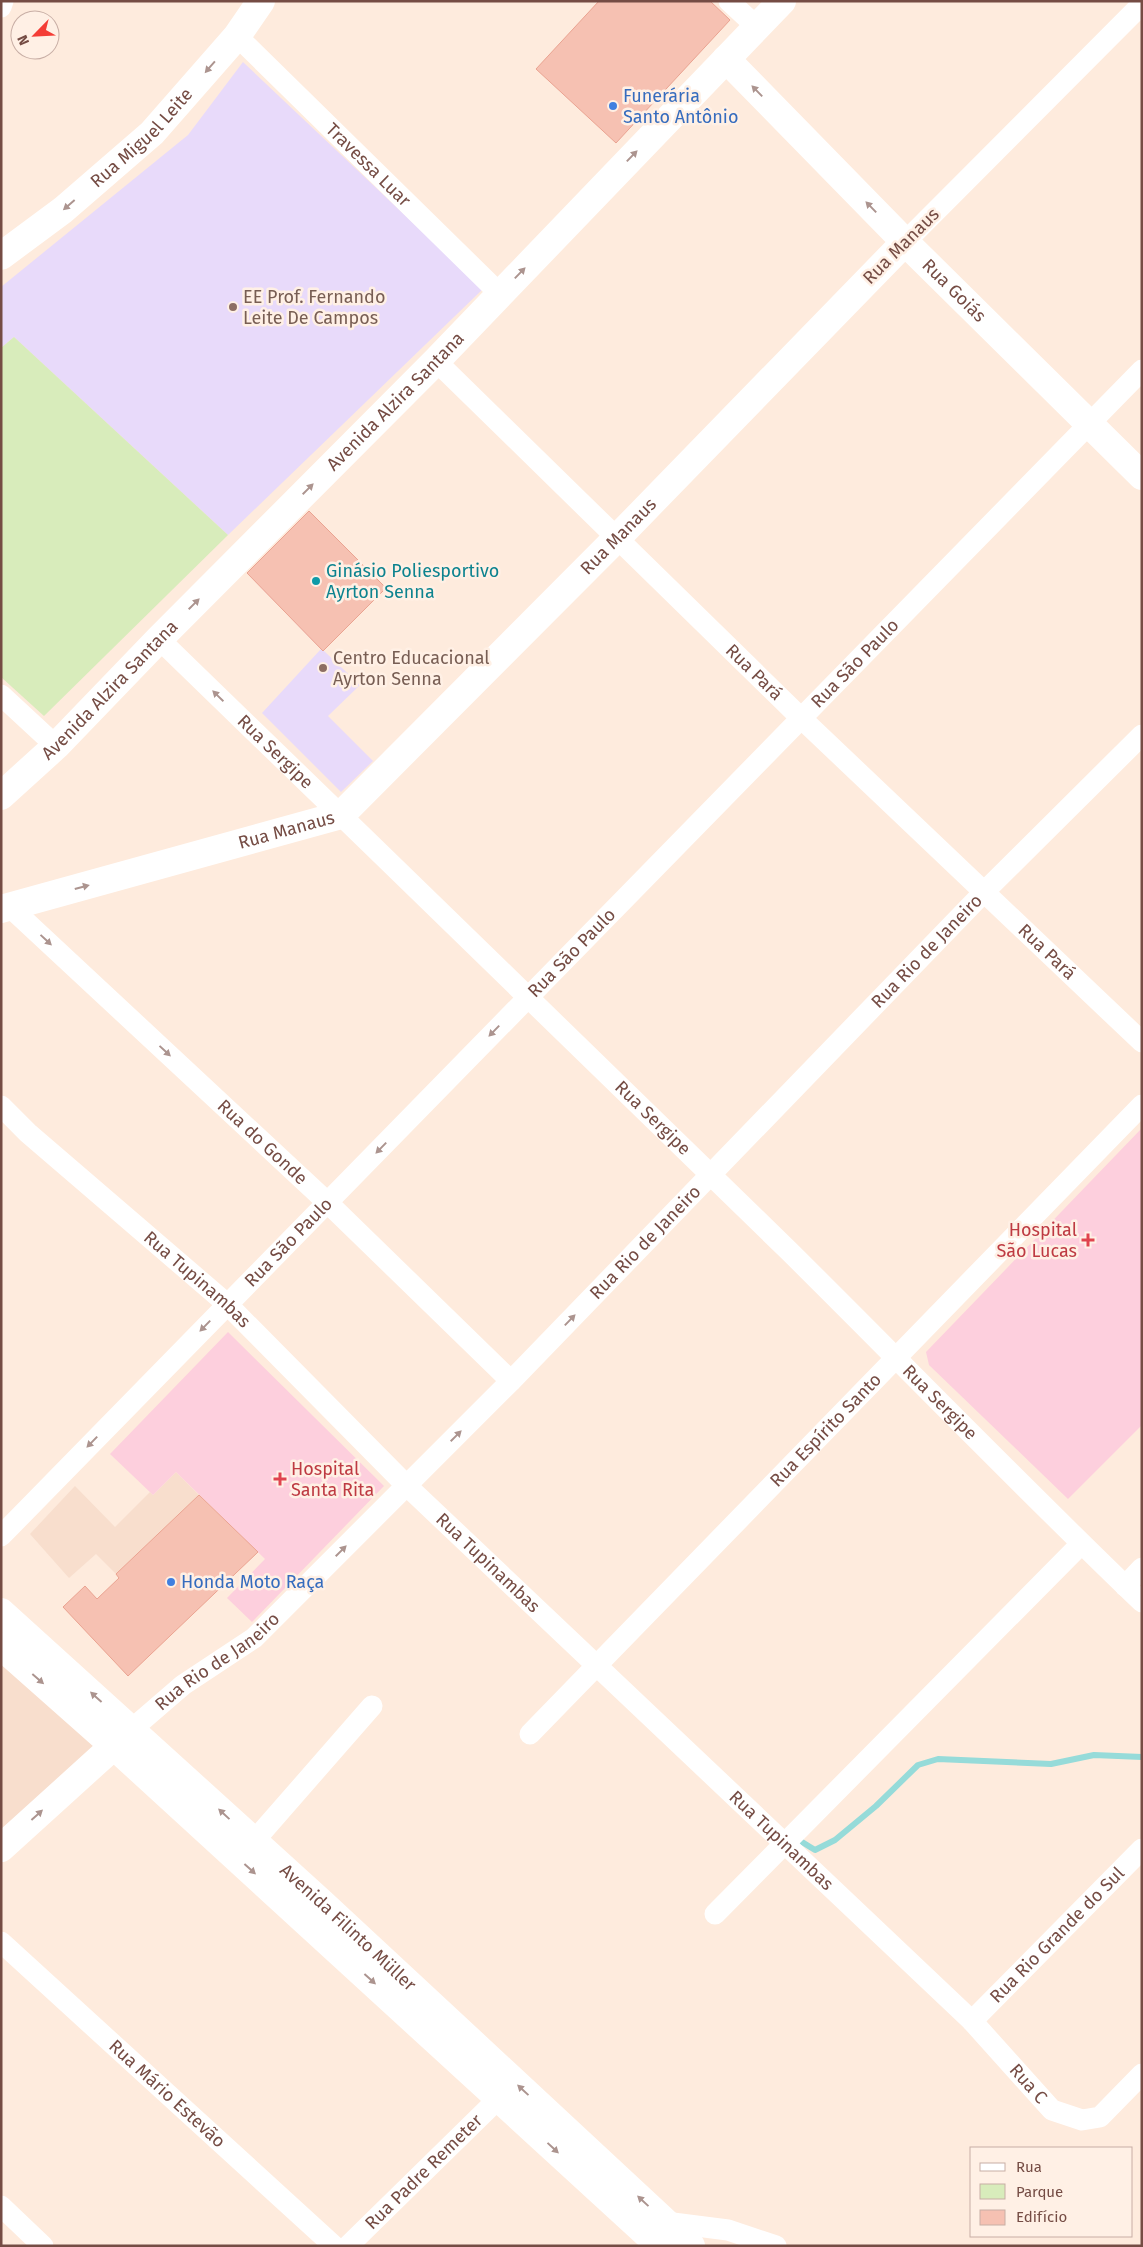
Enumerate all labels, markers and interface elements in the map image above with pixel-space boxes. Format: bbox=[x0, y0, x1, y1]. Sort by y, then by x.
north arrow bbox=[10, 10, 60, 60]
text: N bbox=[14, 32, 33, 48]
one-way arrow bbox=[205, 61, 216, 73]
street label: Rua Miguel Leite bbox=[86, 84, 197, 192]
place label: Funerária Santo Antônio bbox=[623, 85, 738, 128]
one-way arrow bbox=[751, 86, 763, 98]
marker: Funerária Santo Antônio bbox=[607, 100, 619, 112]
street label: Travessa Luar bbox=[321, 118, 415, 211]
one-way arrow bbox=[626, 150, 638, 162]
one-way arrow bbox=[62, 199, 75, 210]
one-way arrow bbox=[865, 202, 877, 214]
street label: Rua Manaus bbox=[858, 203, 944, 289]
street label: Rua Goiás bbox=[918, 254, 991, 327]
one-way arrow bbox=[514, 267, 526, 279]
place label: EE Prof. Fernando Leite De Campos bbox=[243, 286, 385, 329]
marker: EE Prof. Fernando Leite De Campos bbox=[227, 301, 239, 313]
street label: Avenida Alzira Santana bbox=[322, 328, 469, 475]
one-way arrow bbox=[302, 484, 314, 496]
street label: Rua Manaus bbox=[576, 493, 661, 579]
place label: Ginásio Poliesportivo Ayrton Senna bbox=[326, 560, 499, 603]
marker: Ginásio Poliesportivo Ayrton Senna bbox=[310, 575, 322, 587]
one-way arrow bbox=[187, 599, 199, 611]
street label: Rua São Paulo bbox=[806, 614, 904, 713]
street label: Avenida Alzira Santana bbox=[37, 615, 183, 765]
street label: Rua Pará bbox=[721, 639, 787, 705]
place label: Centro Educacional Ayrton Senna bbox=[333, 647, 490, 690]
marker: Centro Educacional Ayrton Senna bbox=[317, 662, 329, 674]
one-way arrow bbox=[212, 690, 224, 702]
street label: Rua Sergipe bbox=[233, 710, 318, 794]
street label: Rua Manaus bbox=[236, 806, 337, 854]
one-way arrow bbox=[74, 883, 90, 891]
street label: Rua Rio de Janeiro bbox=[867, 890, 987, 1013]
street label: Rua São Paulo bbox=[523, 904, 620, 1002]
street label: Rua Pará bbox=[1014, 919, 1081, 984]
one-way arrow bbox=[40, 934, 52, 946]
one-way arrow bbox=[488, 1025, 500, 1037]
one-way arrow bbox=[158, 1045, 170, 1057]
street label: Rua Sergipe bbox=[610, 1076, 695, 1160]
street label: Rua do Gonde bbox=[213, 1095, 312, 1189]
one-way arrow bbox=[375, 1142, 387, 1154]
street label: Rua Rio de Janeiro bbox=[585, 1181, 705, 1304]
street label: Rua São Paulo bbox=[240, 1193, 337, 1292]
place label: Hospital São Lucas bbox=[997, 1219, 1077, 1262]
street label: Rua Tupinambas bbox=[139, 1226, 255, 1332]
marker: Hospital São Lucas bbox=[1081, 1233, 1095, 1247]
one-way arrow bbox=[564, 1314, 576, 1326]
one-way arrow bbox=[200, 1320, 212, 1332]
street label: Rua Sergipe bbox=[898, 1360, 982, 1445]
street label: Rua Espírito Santo bbox=[765, 1369, 886, 1492]
one-way arrow bbox=[450, 1430, 462, 1442]
one-way arrow bbox=[86, 1436, 98, 1448]
place label: Hospital Santa Rita bbox=[291, 1458, 374, 1501]
marker: Hospital Santa Rita bbox=[273, 1472, 287, 1486]
street label: Rua Tupinambas bbox=[431, 1508, 545, 1617]
one-way arrow bbox=[335, 1545, 347, 1557]
place label: Honda Moto Raça bbox=[181, 1571, 324, 1593]
marker: Honda Moto Raça bbox=[165, 1576, 177, 1588]
street label: Rua Rio de Janeiro bbox=[150, 1608, 284, 1715]
one-way arrow bbox=[31, 1673, 44, 1684]
one-way arrow bbox=[90, 1691, 102, 1703]
street label: Rua Tupinambas bbox=[725, 1786, 838, 1895]
one-way arrow bbox=[219, 1808, 231, 1820]
one-way arrow bbox=[31, 1809, 43, 1821]
street label: Avenida Filinto Müller bbox=[275, 1859, 421, 1996]
street label: Rua Rio Grande do Sul bbox=[985, 1862, 1129, 2007]
one-way arrow bbox=[243, 1863, 255, 1875]
one-way arrow bbox=[363, 1973, 375, 1985]
street label: Rua Mário Estevão bbox=[104, 2035, 230, 2152]
street label: Rua C bbox=[1005, 2059, 1052, 2108]
one-way arrow bbox=[517, 2085, 530, 2096]
street label: Rua Padre Remeter bbox=[360, 2109, 487, 2234]
one-way arrow bbox=[547, 2142, 559, 2154]
legend bbox=[970, 2147, 1133, 2237]
text: Rua bbox=[1016, 2158, 1042, 2176]
text: Parque bbox=[1016, 2183, 1063, 2201]
one-way arrow bbox=[637, 2195, 649, 2207]
text: Edifício bbox=[1016, 2208, 1067, 2226]

